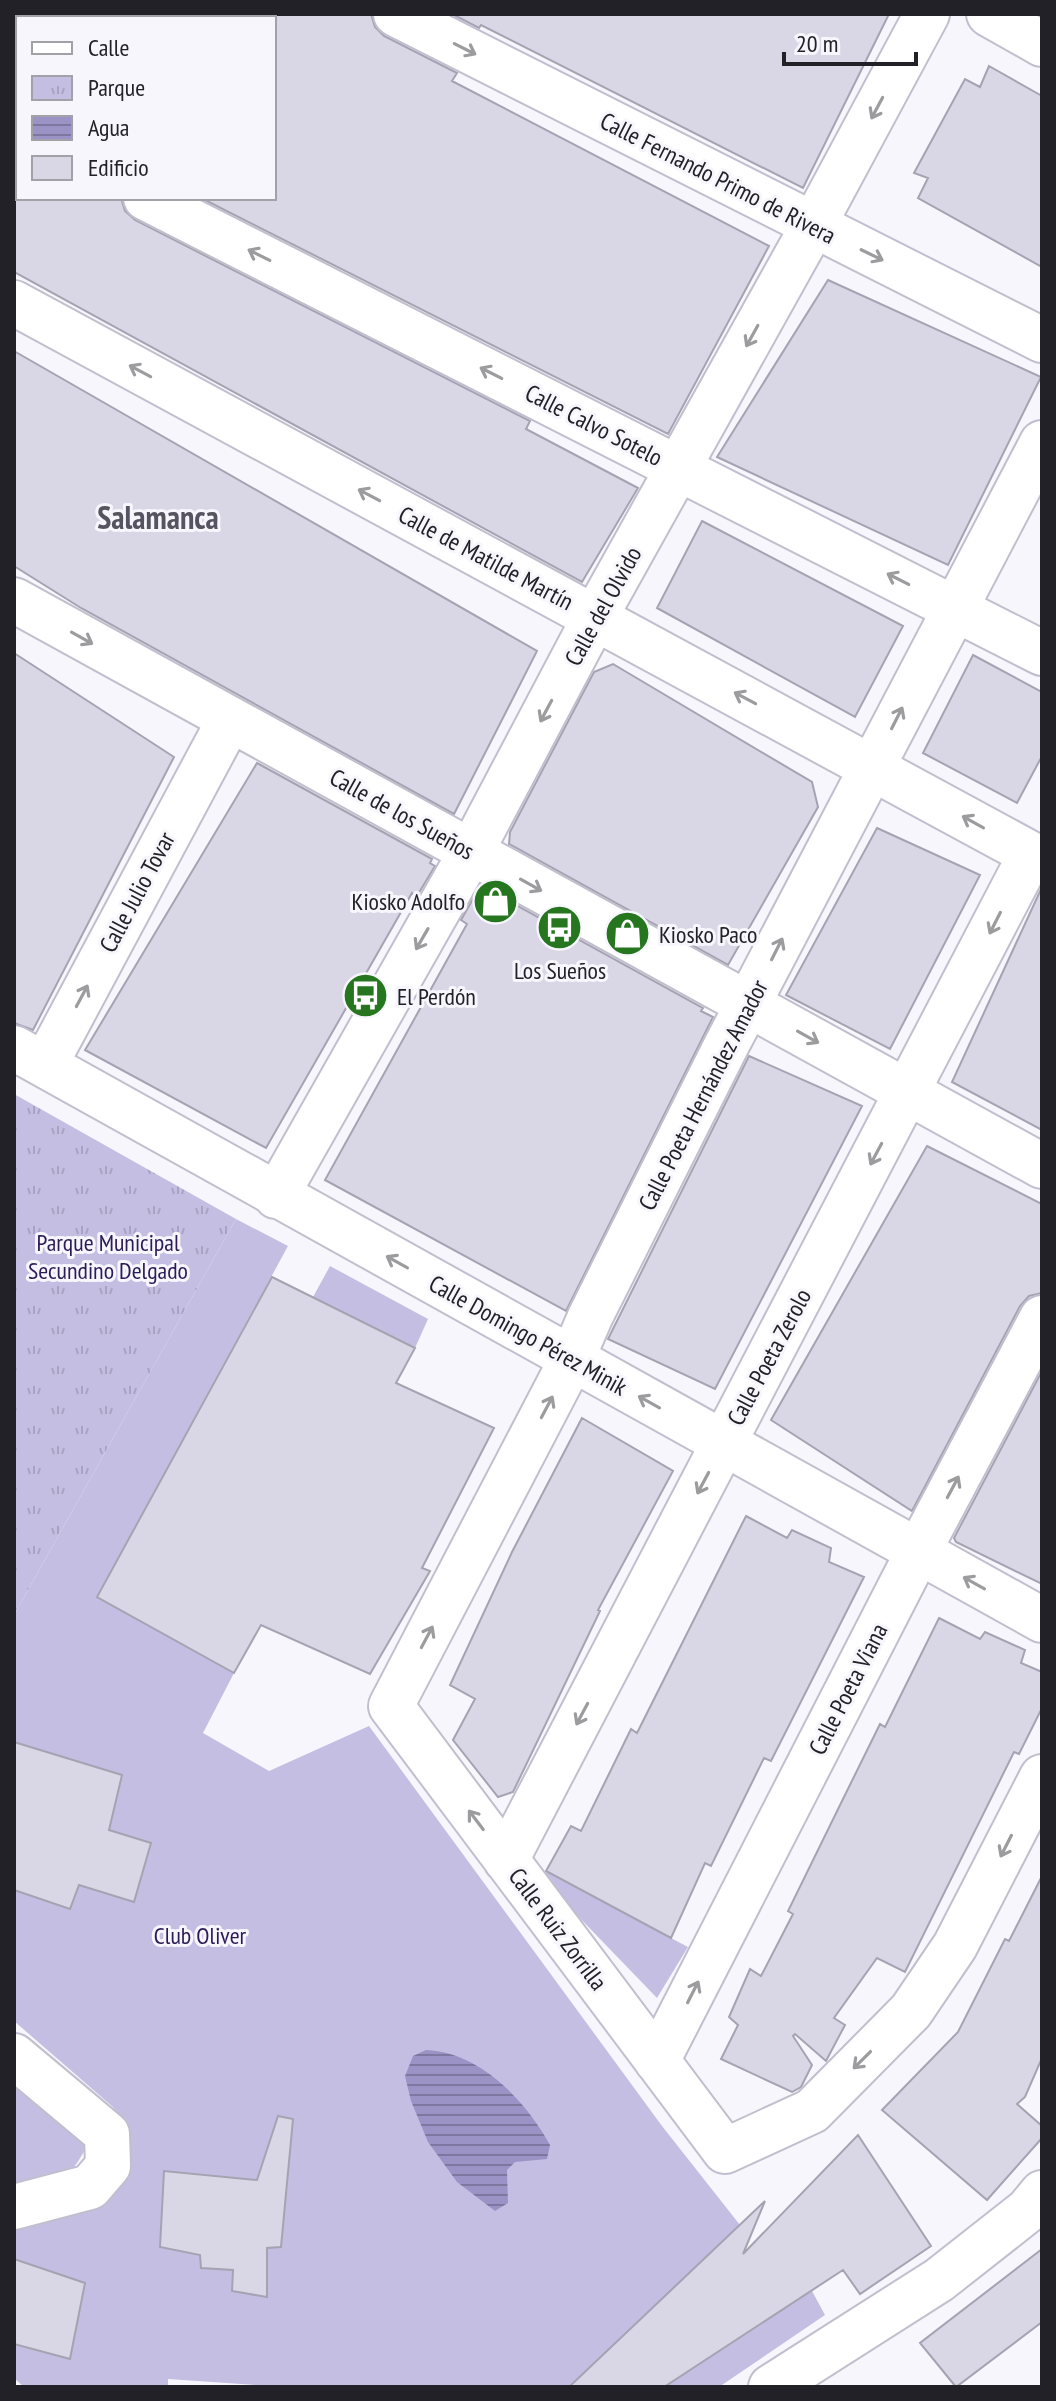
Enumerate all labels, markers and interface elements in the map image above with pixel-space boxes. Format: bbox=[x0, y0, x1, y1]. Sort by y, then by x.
legend bbox=[16, 16, 276, 200]
scale bar bbox=[784, 16, 916, 66]
text: 20 m bbox=[796, 28, 838, 59]
text: Calle bbox=[88, 32, 129, 63]
one-way arrow bbox=[453, 42, 477, 58]
text: Parque bbox=[88, 72, 145, 103]
one-way arrow bbox=[868, 95, 884, 119]
street label: Calle Fernando Primo de Rivera bbox=[595, 105, 841, 251]
text: Agua bbox=[88, 112, 129, 143]
text: Edificio bbox=[88, 152, 149, 183]
one-way arrow bbox=[248, 247, 272, 263]
one-way arrow bbox=[860, 248, 884, 263]
one-way arrow bbox=[744, 324, 760, 347]
one-way arrow bbox=[129, 363, 152, 379]
one-way arrow bbox=[480, 364, 503, 380]
street label: Calle Calvo Sotelo bbox=[520, 377, 668, 473]
one-way arrow bbox=[357, 486, 381, 502]
district label: Salamanca bbox=[97, 496, 219, 538]
street label: Calle de Matilde Martín bbox=[393, 499, 579, 617]
street label: Calle del Olvido bbox=[558, 541, 648, 671]
one-way arrow bbox=[886, 571, 910, 587]
one-way arrow bbox=[70, 631, 94, 646]
one-way arrow bbox=[734, 690, 757, 706]
one-way arrow bbox=[537, 698, 553, 722]
one-way arrow bbox=[889, 707, 905, 731]
street label: Calle de los Sueños bbox=[324, 762, 480, 866]
one-way arrow bbox=[962, 814, 986, 830]
street label: Calle Julio Tovar bbox=[92, 826, 182, 958]
shop icon: Kiosko Adolfo bbox=[472, 877, 520, 925]
one-way arrow bbox=[519, 877, 542, 893]
place label: Kiosko Adolfo bbox=[352, 886, 465, 917]
bus stop icon: Los Sueños bbox=[536, 904, 584, 952]
shop icon: Kiosko Paco bbox=[604, 910, 652, 958]
one-way arrow bbox=[987, 911, 1003, 934]
place label: Kiosko Paco bbox=[659, 919, 757, 950]
one-way arrow bbox=[414, 927, 430, 950]
one-way arrow bbox=[769, 938, 785, 961]
place label: Los Sueños bbox=[514, 955, 606, 986]
bus stop icon: El Perdón bbox=[342, 972, 390, 1020]
street label: Calle Poeta Hernández Amador bbox=[631, 974, 775, 1216]
place label: El Perdón bbox=[397, 981, 476, 1012]
one-way arrow bbox=[74, 985, 90, 1009]
one-way arrow bbox=[795, 1030, 819, 1046]
one-way arrow bbox=[867, 1142, 883, 1165]
park label: Parque Municipal Secundino Delgado bbox=[28, 1227, 188, 1286]
one-way arrow bbox=[385, 1254, 409, 1270]
street label: Calle Domingo Pérez Minik bbox=[424, 1268, 633, 1403]
street label: Calle Poeta Zerolo bbox=[720, 1283, 818, 1431]
one-way arrow bbox=[637, 1394, 661, 1409]
one-way arrow bbox=[540, 1395, 556, 1419]
one-way arrow bbox=[694, 1471, 710, 1495]
one-way arrow bbox=[945, 1475, 961, 1499]
one-way arrow bbox=[962, 1574, 986, 1590]
street label: Calle Poeta Viana bbox=[802, 1618, 894, 1760]
one-way arrow bbox=[420, 1626, 436, 1650]
one-way arrow bbox=[574, 1701, 590, 1725]
one-way arrow bbox=[468, 1810, 485, 1831]
one-way arrow bbox=[998, 1834, 1014, 1858]
street label: Calle Ruiz Zorrilla bbox=[502, 1862, 614, 1996]
park label: Club Oliver bbox=[154, 1920, 247, 1951]
one-way arrow bbox=[685, 1980, 701, 2004]
one-way arrow bbox=[853, 2050, 872, 2069]

